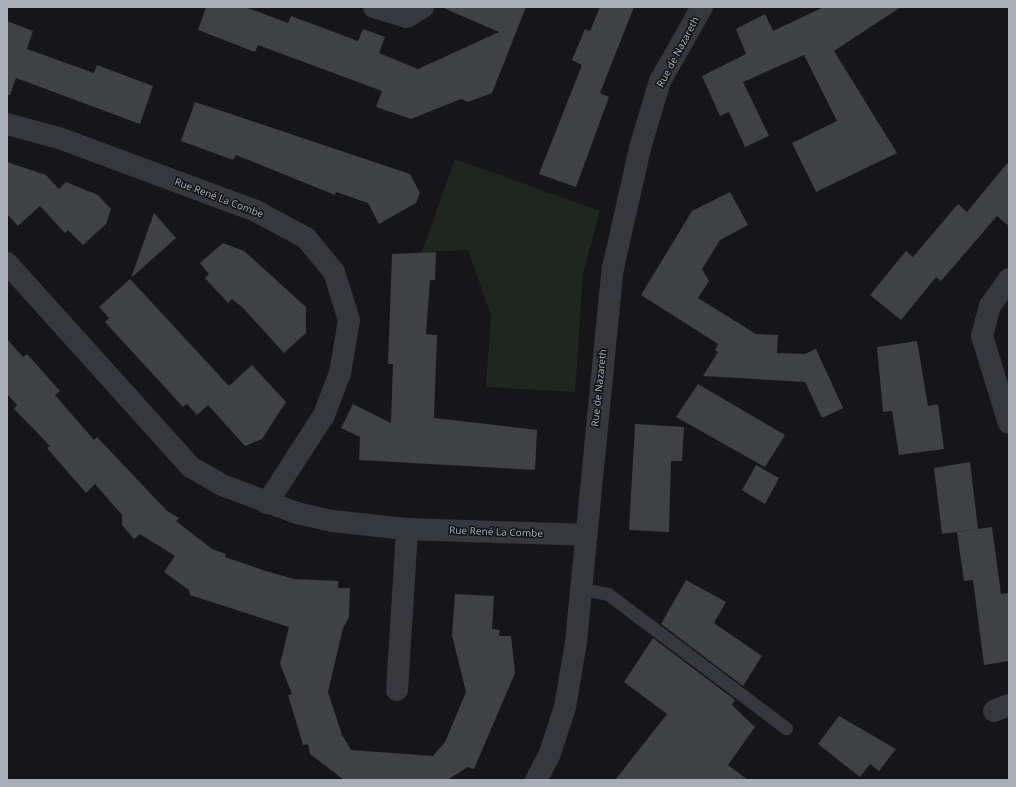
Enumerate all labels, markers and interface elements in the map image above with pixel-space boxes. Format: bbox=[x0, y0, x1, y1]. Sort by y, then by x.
street label: Rue de Nazareth bbox=[654, 15, 702, 89]
street label: Rue René La Combe bbox=[173, 176, 265, 220]
street label: Rue de Nazareth bbox=[589, 349, 609, 427]
street label: Rue René La Combe bbox=[449, 524, 543, 540]

